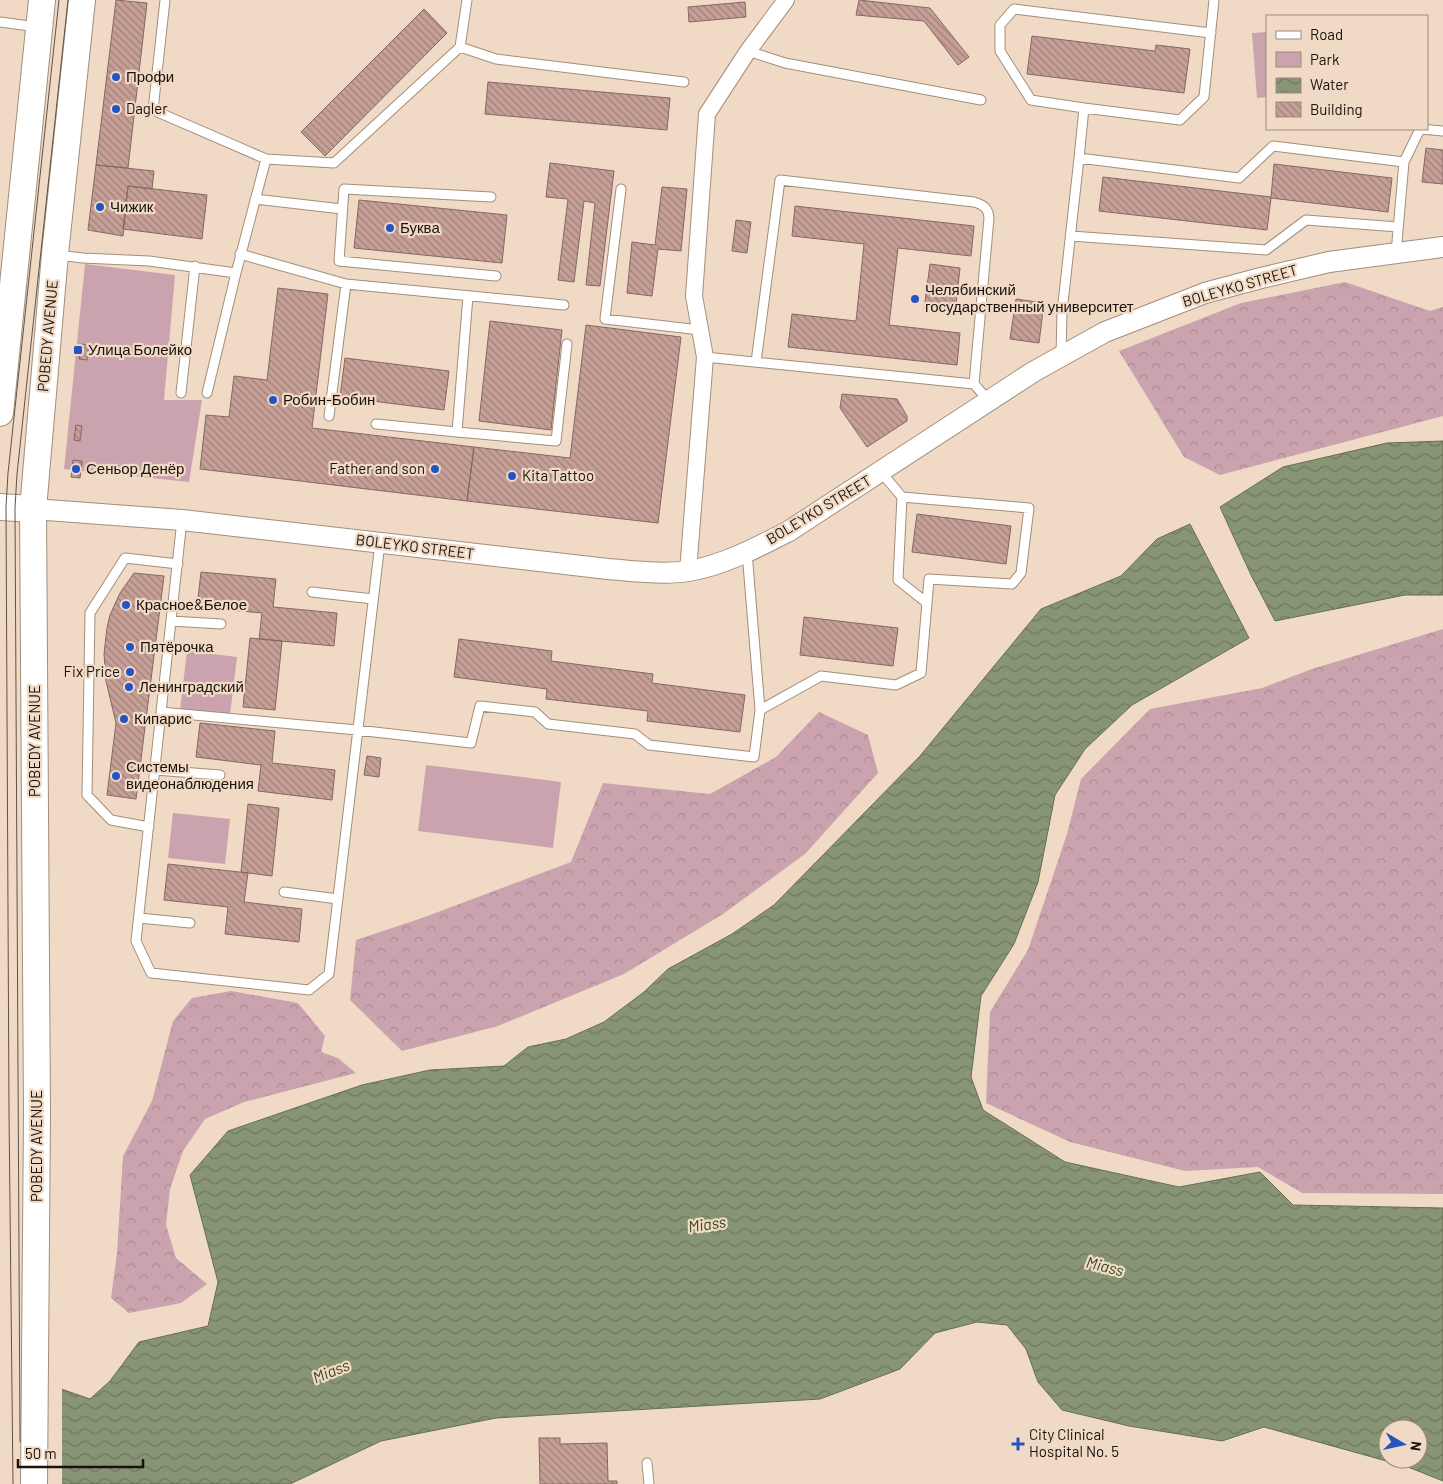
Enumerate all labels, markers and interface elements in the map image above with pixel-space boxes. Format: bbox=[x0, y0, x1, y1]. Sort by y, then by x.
legend bbox=[1266, 15, 1428, 130]
text: Road bbox=[1310, 25, 1343, 43]
text: Park bbox=[1310, 50, 1340, 68]
place label: Профи bbox=[126, 67, 174, 85]
marker: Профи bbox=[110, 71, 122, 83]
text: Water bbox=[1310, 75, 1349, 93]
place label: Dagler bbox=[126, 99, 168, 117]
text: Building bbox=[1310, 100, 1363, 118]
marker: Dagler bbox=[110, 103, 122, 115]
place label: Чижик bbox=[110, 197, 154, 215]
marker: Чижик bbox=[94, 201, 106, 213]
place label: Буква bbox=[400, 218, 440, 236]
marker: Буква bbox=[384, 222, 396, 234]
street label: BOLEYKO STREET bbox=[1180, 260, 1299, 310]
street label: POBEDY AVENUE bbox=[33, 279, 61, 393]
place label: Челябинский государственный университет bbox=[925, 280, 1134, 315]
marker: Челябинский государственный университет bbox=[909, 293, 921, 305]
place label: Улица Болейко bbox=[88, 340, 192, 358]
marker: Улица Болейко bbox=[72, 344, 84, 356]
place label: Робин-Бобин bbox=[283, 390, 375, 408]
marker: Робин-Бобин bbox=[267, 394, 279, 406]
place label: Сеньор Денёр bbox=[86, 459, 184, 477]
place label: Father and son bbox=[329, 459, 425, 477]
marker: Сеньор Денёр bbox=[70, 463, 82, 475]
marker: Father and son bbox=[429, 463, 441, 475]
place label: Kita Tattoo bbox=[522, 466, 594, 484]
marker: Kita Tattoo bbox=[506, 470, 518, 482]
street label: BOLEYKO STREET bbox=[763, 471, 874, 547]
street label: BOLEYKO STREET bbox=[355, 530, 475, 562]
place label: Красное&Белое bbox=[136, 595, 247, 613]
marker: Красное&Белое bbox=[120, 599, 132, 611]
place label: Пятёрочка bbox=[140, 637, 214, 655]
marker: Пятёрочка bbox=[124, 641, 136, 653]
place label: Fix Price bbox=[64, 662, 120, 680]
marker: Fix Price bbox=[124, 666, 136, 678]
place label: Ленинградский bbox=[139, 677, 244, 695]
marker: Ленинградский bbox=[123, 681, 135, 693]
street label: POBEDY AVENUE bbox=[25, 685, 43, 797]
place label: Кипарис bbox=[134, 709, 192, 727]
marker: Кипарис bbox=[118, 713, 130, 725]
place label: Системы видеонаблюдения bbox=[126, 757, 254, 792]
marker: Системы видеонаблюдения bbox=[110, 770, 122, 782]
street label: POBEDY AVENUE bbox=[27, 1090, 45, 1202]
water label: Miass bbox=[687, 1211, 728, 1236]
water label: Miass bbox=[1084, 1252, 1126, 1279]
water label: Miass bbox=[310, 1354, 353, 1387]
north arrow bbox=[1378, 1419, 1428, 1469]
place label: City Clinical Hospital No. 5 bbox=[1029, 1425, 1119, 1460]
scale bar bbox=[18, 1436, 142, 1468]
marker: City Clinical Hospital No. 5 bbox=[1011, 1437, 1025, 1451]
text: N bbox=[1407, 1440, 1425, 1452]
text: 50 m bbox=[25, 1444, 57, 1462]

